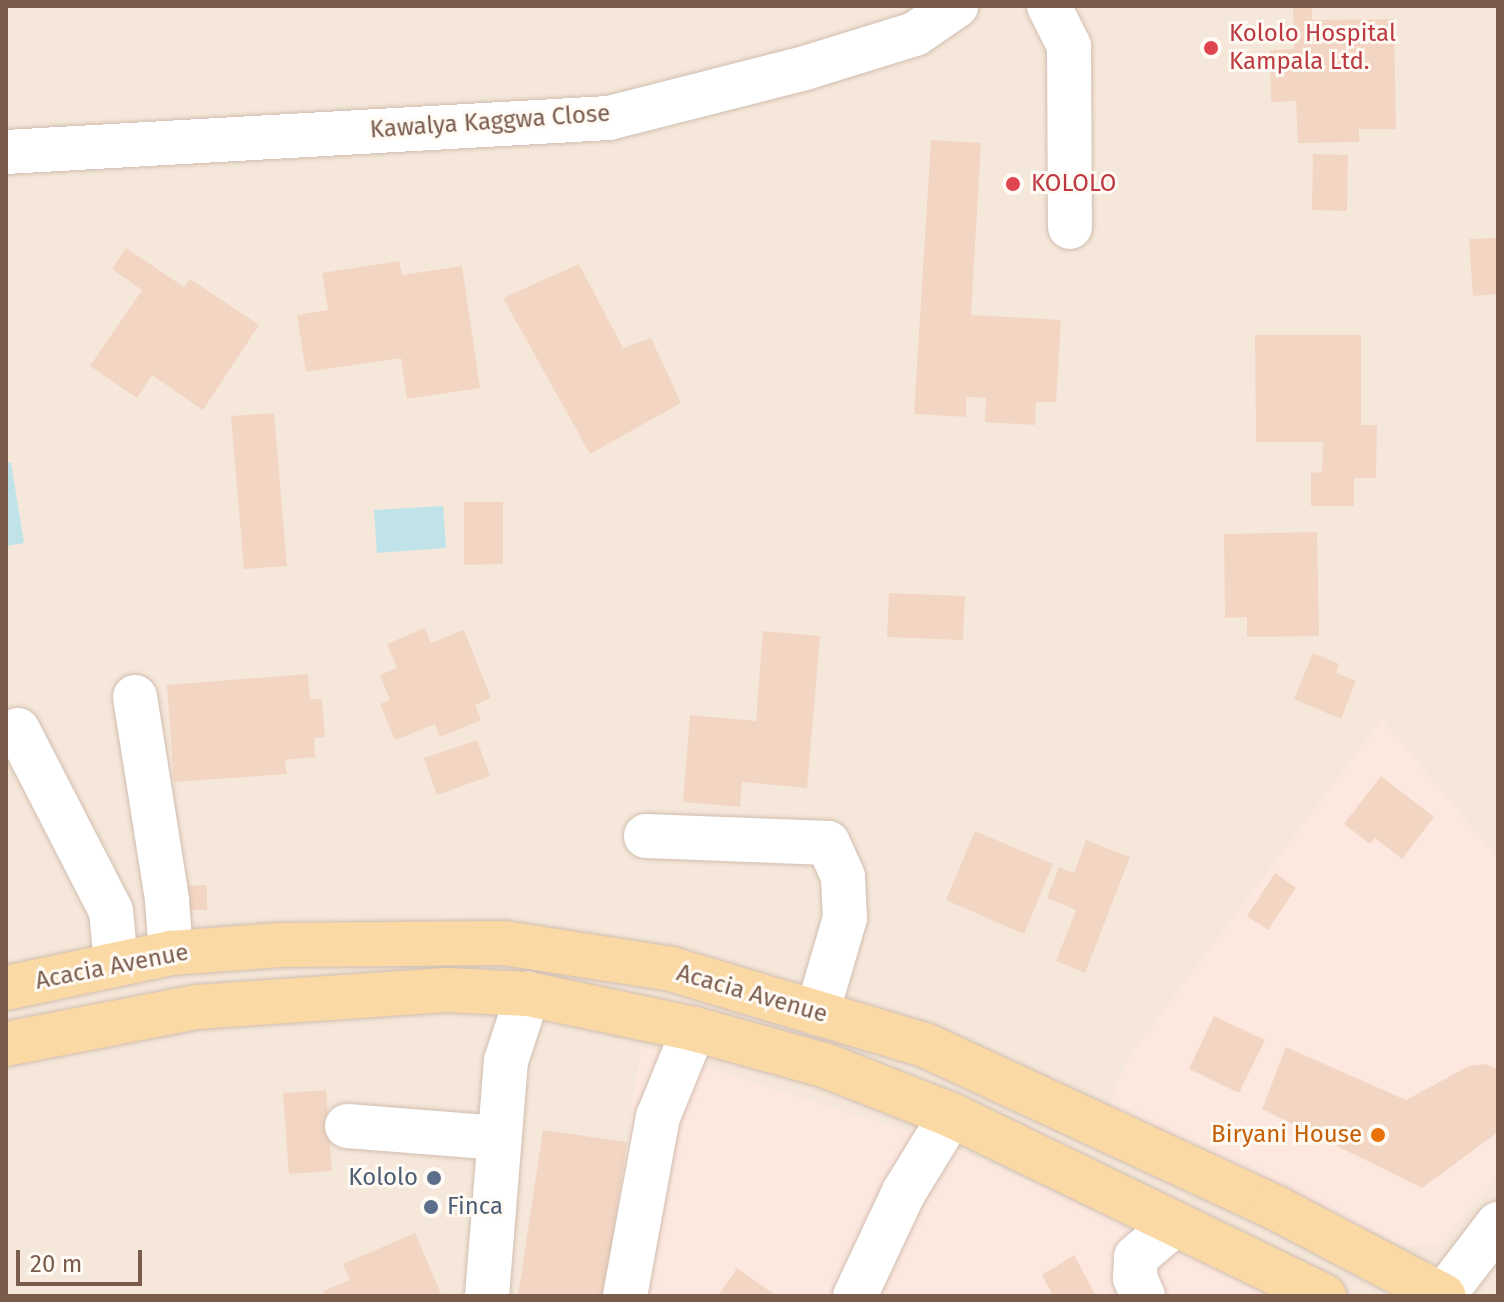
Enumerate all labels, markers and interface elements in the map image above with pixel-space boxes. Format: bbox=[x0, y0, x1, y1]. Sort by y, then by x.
place label: Kololo Hospital Kampala Ltd. bbox=[1229, 20, 1396, 76]
marker: Kololo Hospital Kampala Ltd. bbox=[1200, 37, 1222, 59]
street label: Kawalya Kaggwa Close bbox=[369, 99, 611, 145]
place label: KOLOLO bbox=[1031, 170, 1116, 198]
marker: KOLOLO bbox=[1002, 173, 1024, 195]
street label: Acacia Avenue bbox=[33, 938, 191, 996]
street label: Acacia Avenue bbox=[673, 959, 831, 1029]
place label: Biryani House bbox=[1211, 1121, 1362, 1149]
marker: Biryani House bbox=[1369, 1126, 1387, 1144]
place label: Kololo bbox=[348, 1164, 418, 1192]
marker: Kololo bbox=[425, 1169, 443, 1187]
place label: Finca bbox=[447, 1193, 503, 1221]
marker: Finca bbox=[422, 1198, 440, 1216]
scale bar bbox=[20, 1234, 146, 1284]
text: 20 m bbox=[30, 1250, 82, 1278]

